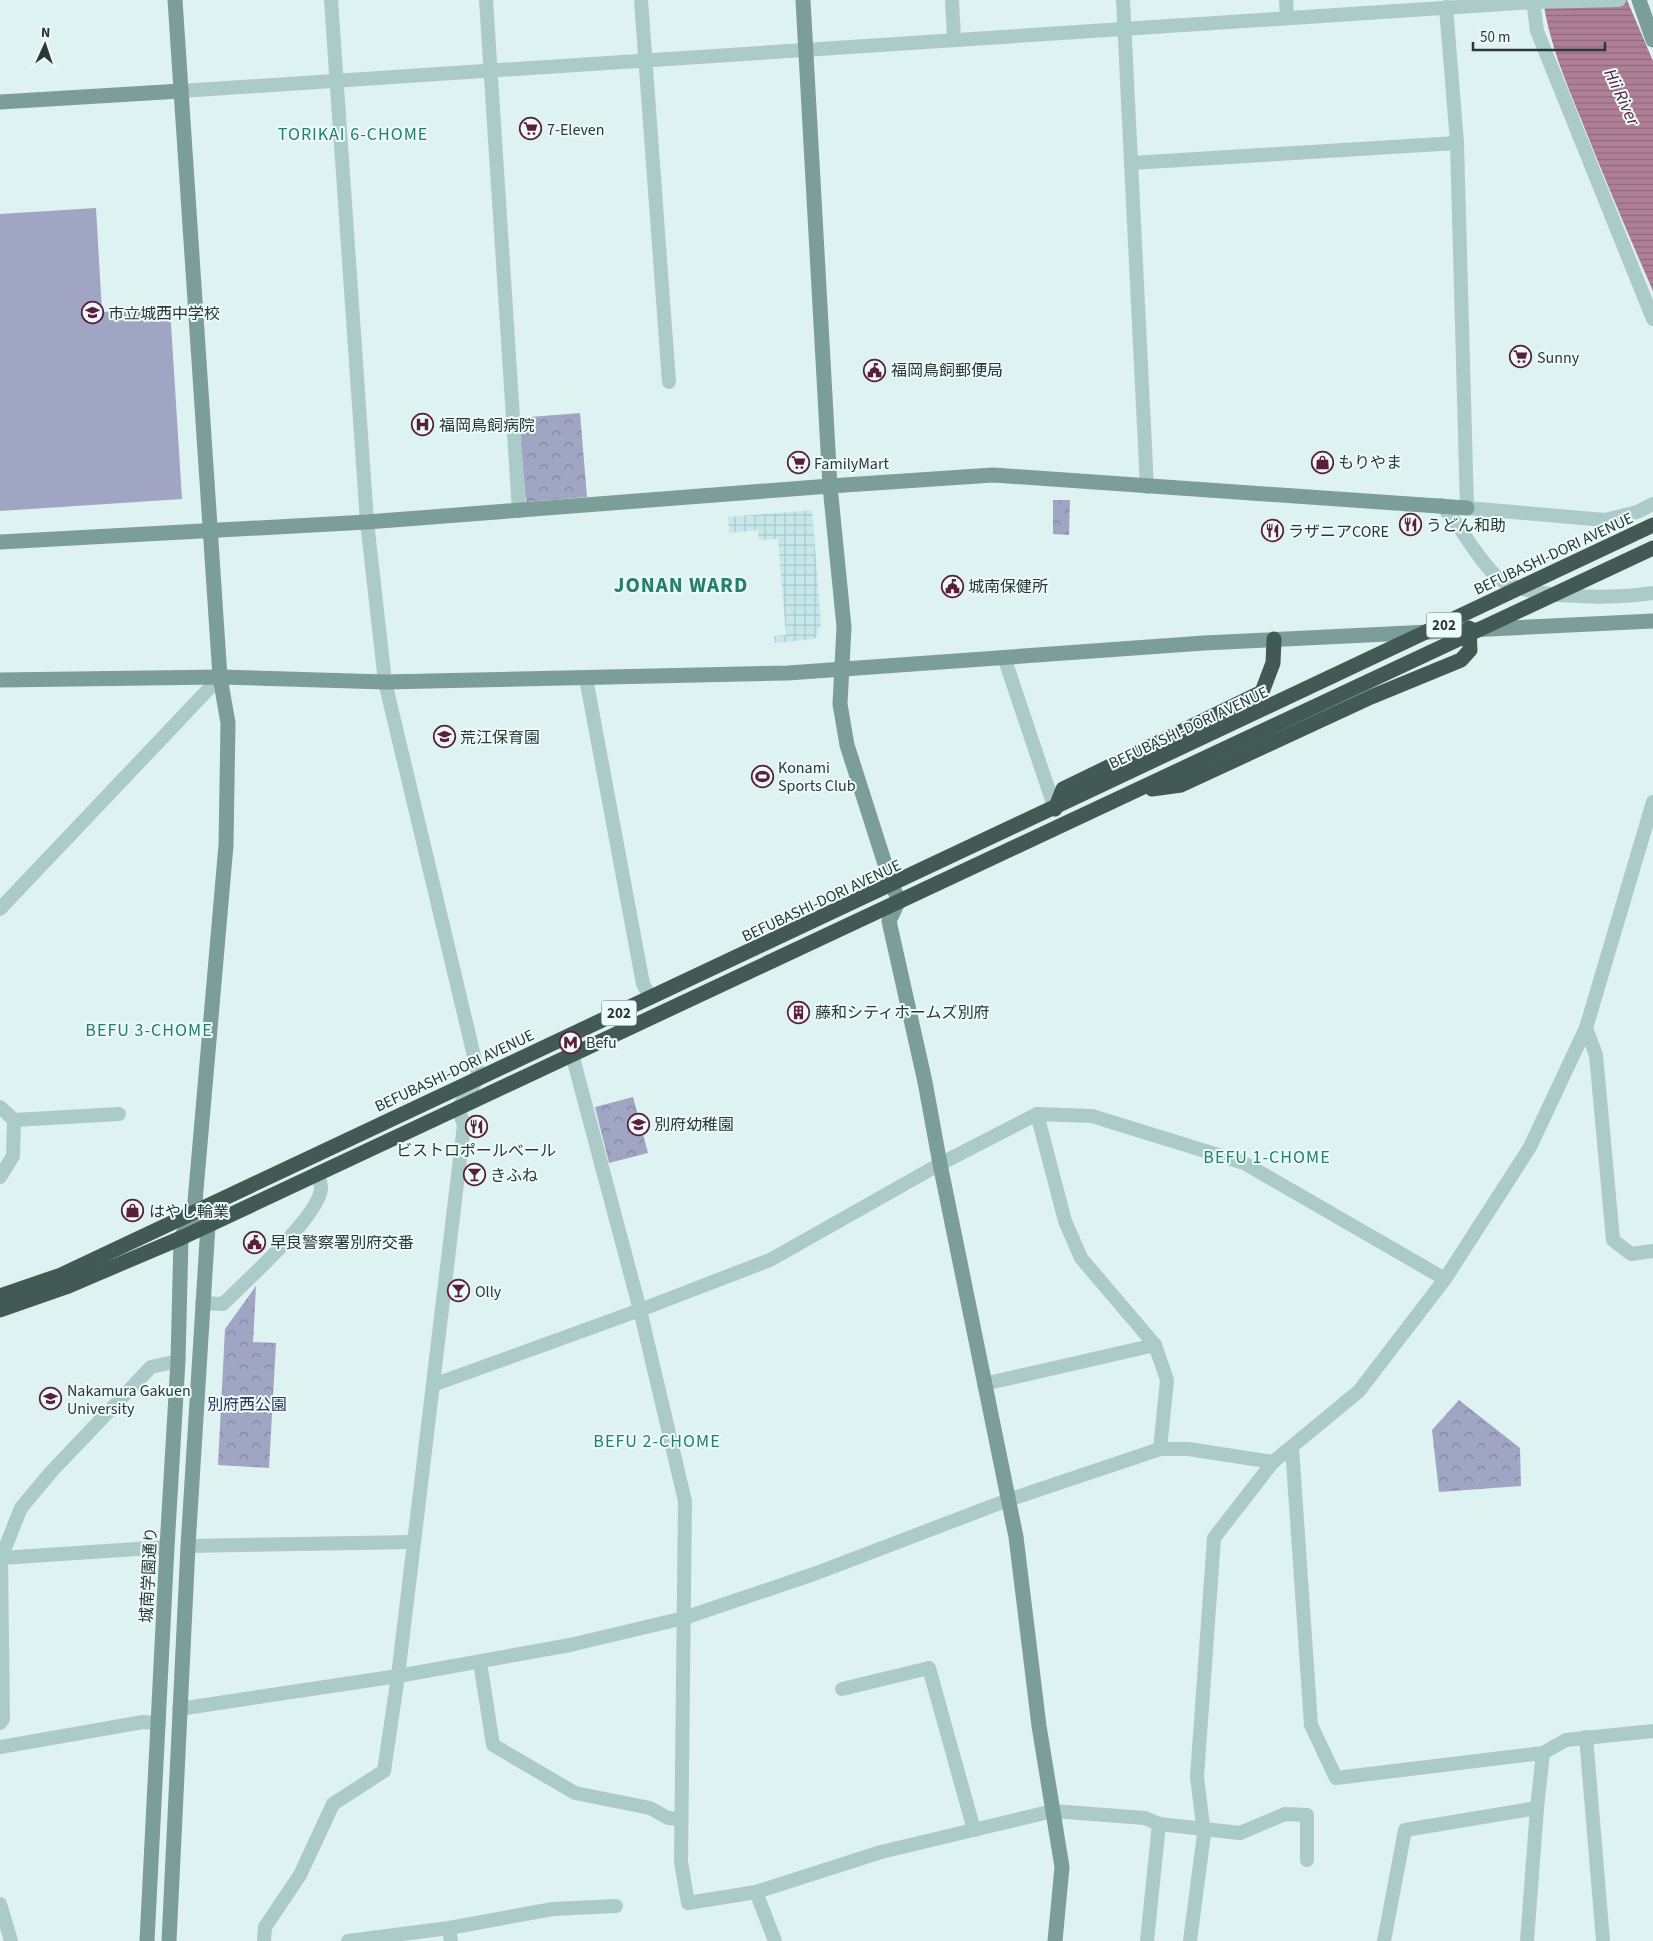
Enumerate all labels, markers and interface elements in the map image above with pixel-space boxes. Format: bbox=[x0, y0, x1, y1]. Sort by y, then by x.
north arrow bbox=[20, 20, 70, 70]
scale bar bbox=[1473, 20, 1606, 52]
text: N bbox=[40, 23, 51, 43]
text: 50 m bbox=[1480, 27, 1510, 48]
water label: Hii River bbox=[1597, 65, 1646, 131]
supermarket icon: 7-Eleven bbox=[519, 117, 543, 141]
place label: 7-Eleven bbox=[547, 119, 605, 141]
district label: TORIKAI 6-CHOME bbox=[278, 122, 428, 147]
school or university icon: 市立城西中学校 bbox=[80, 301, 104, 325]
place label: 市立城西中学校 bbox=[108, 303, 220, 325]
supermarket icon: Sunny bbox=[1509, 345, 1533, 369]
place label: Sunny bbox=[1537, 347, 1580, 369]
public building icon: 福岡鳥飼郵便局 bbox=[863, 358, 887, 382]
place label: 福岡鳥飼郵便局 bbox=[891, 360, 1003, 382]
hospital icon: 福岡鳥飼病院 bbox=[411, 413, 435, 437]
place label: 福岡鳥飼病院 bbox=[439, 415, 535, 437]
shop icon: もりやま bbox=[1310, 450, 1334, 474]
supermarket icon: FamilyMart bbox=[786, 451, 810, 475]
place label: もりやま bbox=[1338, 452, 1402, 474]
place label: FamilyMart bbox=[814, 453, 889, 475]
street label: BEFUBASHI-DORI AVENUE bbox=[1470, 507, 1637, 601]
restaurant icon: うどん和助 bbox=[1398, 513, 1422, 537]
place label: うどん和助 bbox=[1426, 515, 1506, 537]
restaurant icon: ラザニアCORE bbox=[1260, 519, 1284, 543]
place label: ラザニアCORE bbox=[1288, 521, 1389, 543]
district label: JONAN WARD bbox=[614, 570, 748, 600]
public building icon: 城南保健所 bbox=[940, 574, 964, 598]
place label: 城南保健所 bbox=[968, 576, 1048, 598]
road number: 202 bbox=[1426, 612, 1462, 638]
street label: BEFUBASHI-DORI AVENUE bbox=[1105, 681, 1272, 775]
school or university icon: 荒江保育園 bbox=[432, 725, 456, 749]
place label: 荒江保育園 bbox=[460, 727, 540, 749]
place label: Konami Sports Club bbox=[778, 757, 856, 797]
sports icon: Konami Sports Club bbox=[750, 764, 774, 788]
street label: BEFUBASHI-DORI AVENUE bbox=[738, 854, 905, 948]
road number: 202 bbox=[602, 1000, 636, 1026]
building icon: 藤和シティホームズ別府 bbox=[787, 1000, 811, 1024]
place label: 藤和シティホームズ別府 bbox=[815, 1002, 990, 1024]
district label: BEFU 3-CHOME bbox=[85, 1018, 213, 1043]
street label: BEFUBASHI-DORI AVENUE bbox=[371, 1024, 538, 1118]
metro station icon: Befu bbox=[558, 1030, 582, 1054]
place label: Befu bbox=[586, 1032, 617, 1054]
school or university icon: 別府幼稚園 bbox=[626, 1112, 650, 1136]
restaurant icon: ビストロポールべール bbox=[464, 1114, 488, 1138]
place label: 別府幼稚園 bbox=[654, 1114, 734, 1136]
place label: ビストロポールべール bbox=[396, 1140, 556, 1162]
district label: BEFU 1-CHOME bbox=[1203, 1145, 1331, 1170]
bar icon: きふね bbox=[462, 1163, 486, 1187]
place label: きふね bbox=[490, 1165, 538, 1187]
shop icon: はやし輪業 bbox=[121, 1199, 145, 1223]
place label: はやし輪業 bbox=[149, 1201, 229, 1223]
public building icon: 早良警察署別府交番 bbox=[242, 1230, 266, 1254]
place label: 早良警察署別府交番 bbox=[270, 1232, 414, 1254]
bar icon: Olly bbox=[447, 1279, 471, 1303]
place label: Olly bbox=[475, 1281, 502, 1303]
place label: Nakamura Gakuen University bbox=[67, 1380, 191, 1420]
school or university icon: Nakamura Gakuen University bbox=[39, 1387, 63, 1411]
park label: 別府西公園 bbox=[207, 1394, 287, 1416]
district label: BEFU 2-CHOME bbox=[593, 1429, 721, 1454]
street label: 城南学園通り bbox=[136, 1527, 162, 1624]

